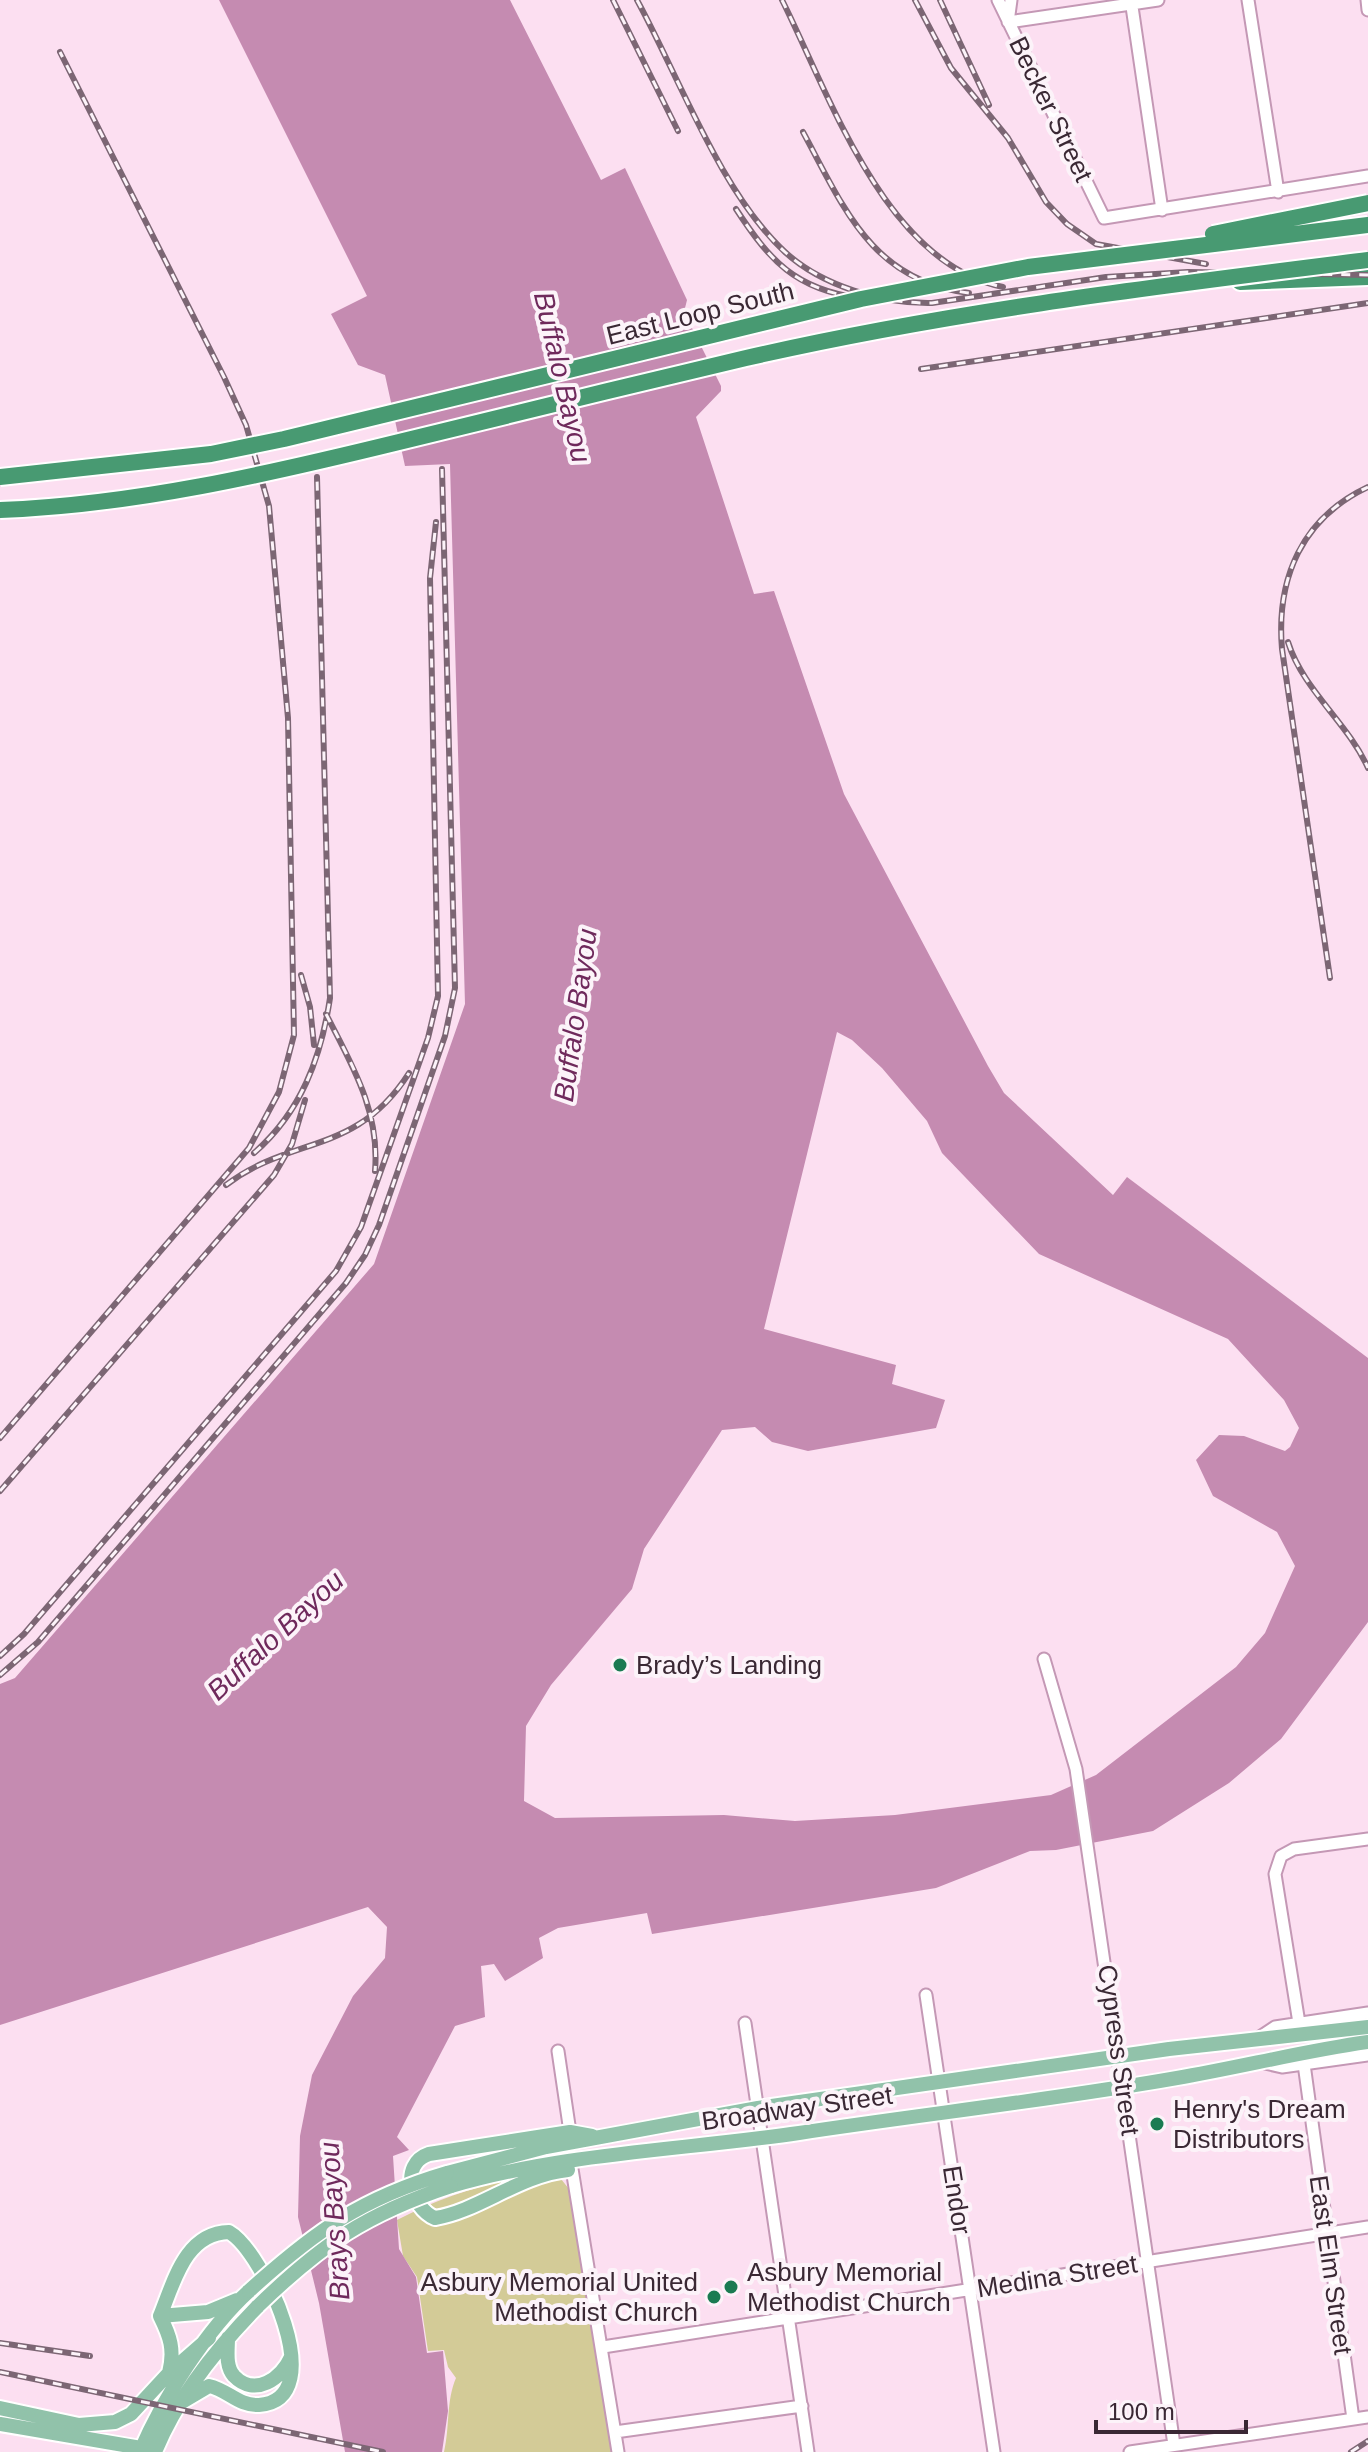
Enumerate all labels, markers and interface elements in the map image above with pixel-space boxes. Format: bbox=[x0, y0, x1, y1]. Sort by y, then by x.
street label: Becker Street bbox=[1003, 32, 1099, 187]
street label: East Loop South bbox=[603, 275, 797, 351]
water label: Buffalo Bayou bbox=[528, 289, 597, 466]
water label: Buffalo Bayou bbox=[548, 926, 603, 1104]
water label: Buffalo Bayou bbox=[201, 1564, 350, 1706]
place label: Brady’s Landing bbox=[636, 1650, 822, 1680]
marker: Brady’s Landing bbox=[611, 1656, 629, 1674]
street label: Cypress Street bbox=[1092, 1963, 1146, 2138]
street label: Broadway Street bbox=[700, 2080, 895, 2136]
place label: Henry's Dream Distributors bbox=[1173, 2094, 1346, 2154]
marker: Henry's Dream Distributors bbox=[1148, 2115, 1166, 2133]
water label: Brays Bayou bbox=[313, 2140, 355, 2301]
street label: Endor bbox=[937, 2163, 977, 2237]
street label: East Elm Street bbox=[1304, 2173, 1359, 2357]
street label: Medina Street bbox=[975, 2248, 1140, 2303]
place label: Asbury Memorial Methodist Church bbox=[747, 2257, 951, 2317]
place label: Asbury Memorial United Methodist Church bbox=[421, 2267, 698, 2327]
marker: Asbury Memorial Methodist Church bbox=[722, 2278, 740, 2296]
marker: Asbury Memorial United Methodist Church bbox=[705, 2288, 723, 2306]
scale bar bbox=[1096, 2384, 1246, 2434]
text: 100 m bbox=[1108, 2398, 1175, 2425]

